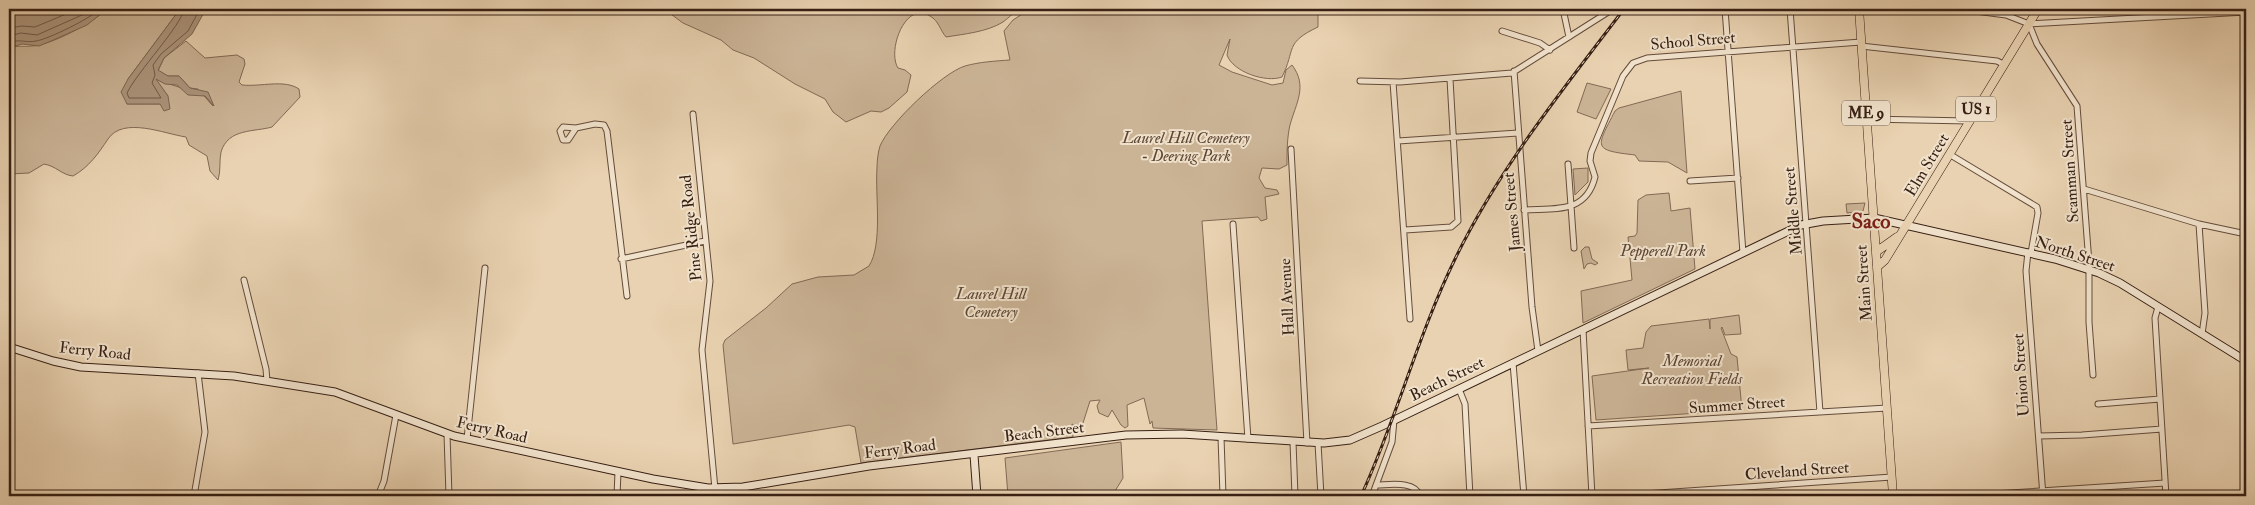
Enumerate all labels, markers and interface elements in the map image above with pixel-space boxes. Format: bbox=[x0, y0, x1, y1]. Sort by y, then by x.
street label: School Street bbox=[1650, 27, 1736, 55]
road number: US 1 bbox=[1956, 96, 1996, 122]
road number: ME 9 bbox=[1842, 100, 1890, 126]
street label: Scamman Street bbox=[2056, 119, 2084, 223]
park label: Laurel Hill Cemetery - Deering Park bbox=[1121, 128, 1250, 166]
street label: Elm Street bbox=[1900, 130, 1954, 200]
street label: Middle Street bbox=[1779, 166, 1807, 256]
street label: James Street bbox=[1499, 172, 1526, 253]
street label: Pine Ridge Road bbox=[675, 174, 707, 282]
district label: Saco bbox=[1852, 208, 1890, 235]
street label: North Street bbox=[2032, 232, 2118, 276]
park label: Pepperell Park bbox=[1619, 241, 1706, 261]
street label: Main Street bbox=[1851, 244, 1877, 322]
street label: Hall Avenue bbox=[1275, 257, 1299, 336]
park label: Laurel Hill Cemetery bbox=[955, 284, 1028, 322]
street label: Union Street bbox=[2008, 333, 2034, 417]
street label: Ferry Road bbox=[58, 337, 132, 365]
park label: Memorial Recreation Fields bbox=[1641, 351, 1743, 389]
street label: Beach Street bbox=[1406, 352, 1488, 406]
street label: Summer Street bbox=[1688, 392, 1786, 418]
street label: Ferry Road bbox=[455, 412, 530, 448]
street label: Beach Street bbox=[1003, 417, 1085, 447]
street label: Ferry Road bbox=[863, 435, 937, 463]
street label: Cleveland Street bbox=[1744, 457, 1850, 485]

